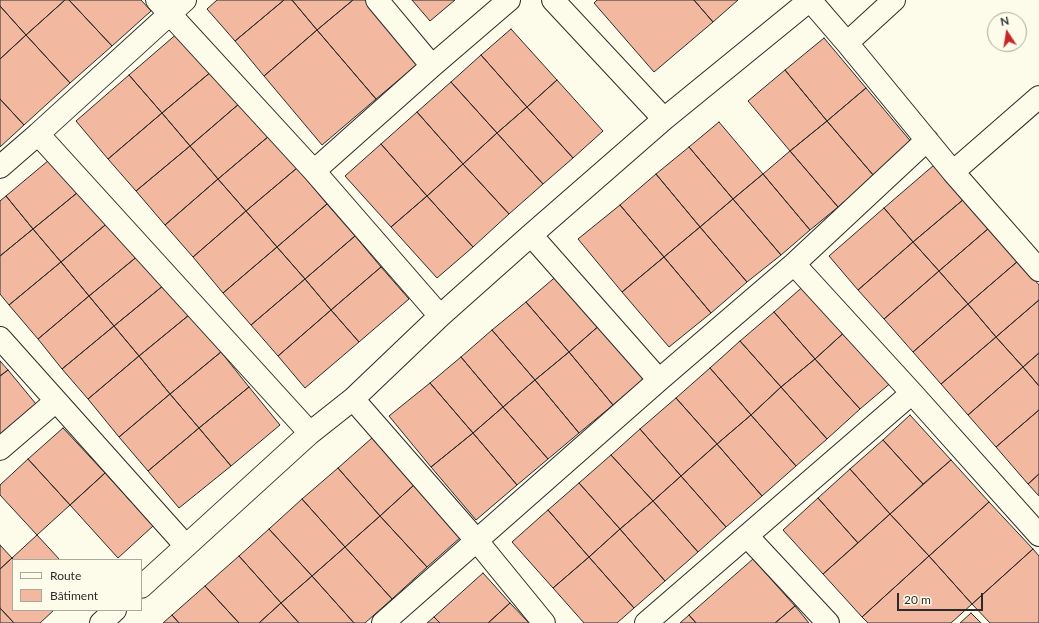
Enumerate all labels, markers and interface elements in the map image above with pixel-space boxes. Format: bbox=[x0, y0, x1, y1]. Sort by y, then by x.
north arrow bbox=[987, 12, 1027, 52]
text: N bbox=[999, 14, 1010, 28]
legend bbox=[12, 559, 142, 611]
text: Route bbox=[50, 568, 81, 583]
scale bar bbox=[899, 585, 985, 611]
text: Bâtiment bbox=[50, 588, 98, 603]
text: 20 m bbox=[904, 592, 931, 607]

